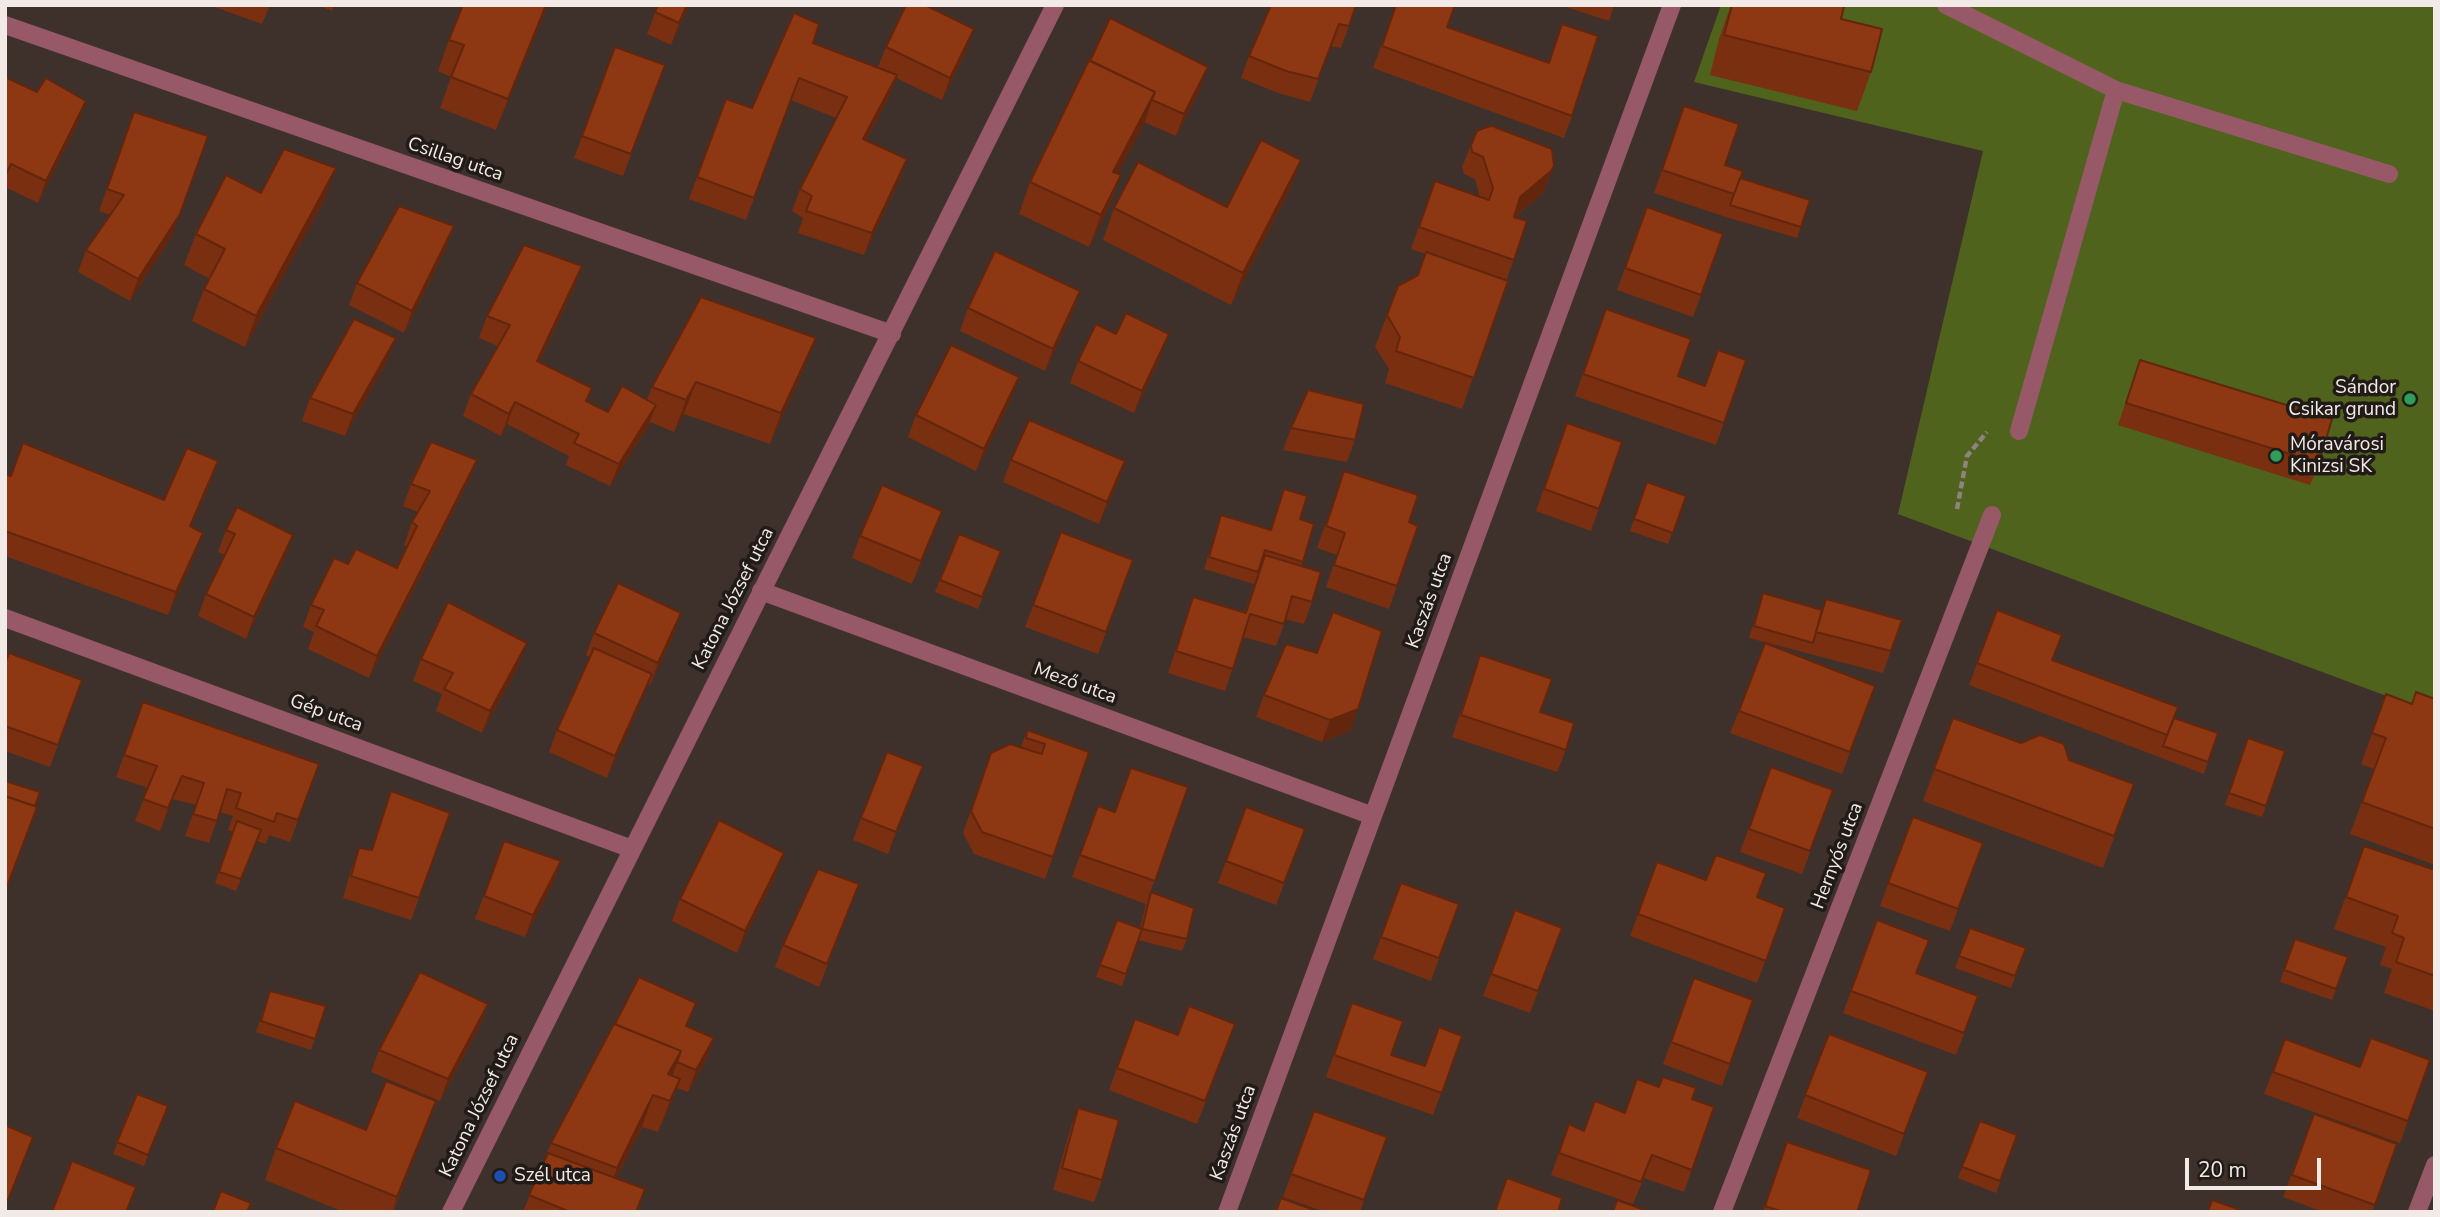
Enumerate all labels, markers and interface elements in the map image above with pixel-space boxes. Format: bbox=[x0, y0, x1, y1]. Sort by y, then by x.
street label: Csillag utca bbox=[404, 133, 506, 187]
place label: Sándor Csikar grund bbox=[2288, 377, 2396, 421]
marker: Sándor Csikar grund bbox=[2402, 391, 2418, 407]
place label: Móravárosi Kinizsi SK bbox=[2290, 434, 2384, 478]
marker: Móravárosi Kinizsi SK bbox=[2268, 448, 2284, 464]
street label: Katona József utca bbox=[688, 524, 780, 674]
street label: Kaszás utca bbox=[1402, 550, 1458, 652]
street label: Mező utca bbox=[1031, 659, 1119, 709]
street label: Gép utca bbox=[286, 690, 366, 738]
street label: Hernyós utca bbox=[1807, 800, 1869, 912]
street label: Katona József utca bbox=[435, 1031, 525, 1181]
street label: Kaszás utca bbox=[1206, 1082, 1262, 1184]
scale bar bbox=[2188, 1144, 2324, 1188]
text: 20 m bbox=[2198, 1156, 2247, 1184]
place label: Szél utca bbox=[514, 1165, 591, 1187]
marker: Szél utca bbox=[492, 1168, 508, 1184]

